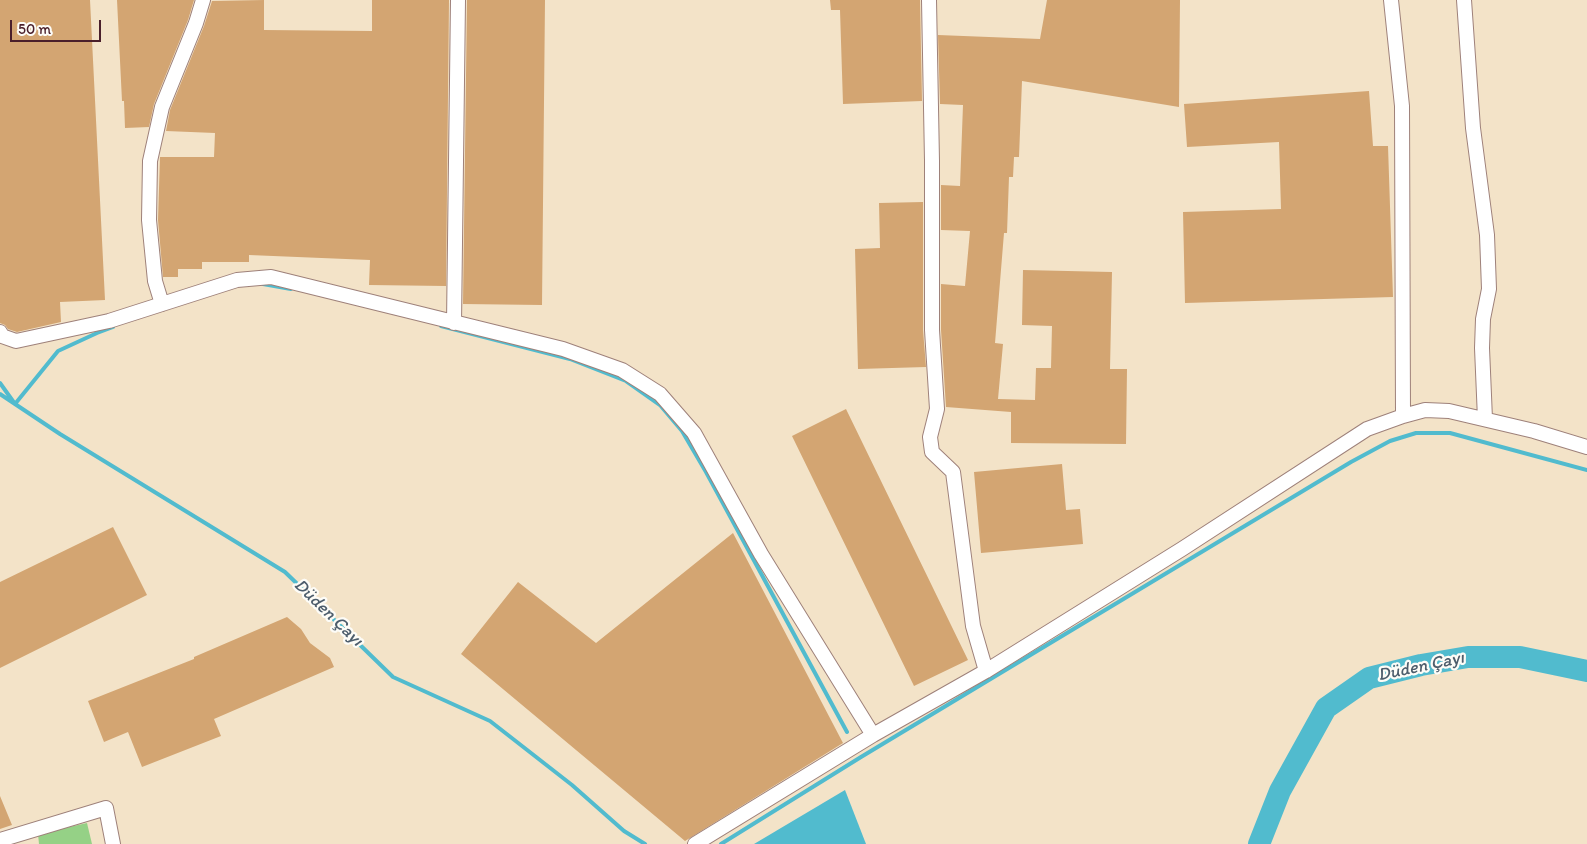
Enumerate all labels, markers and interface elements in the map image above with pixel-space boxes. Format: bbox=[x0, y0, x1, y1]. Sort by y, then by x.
scale bar bbox=[12, 10, 104, 42]
text: 50 m bbox=[18, 20, 51, 38]
water label: Düden Çayı bbox=[289, 575, 367, 651]
water label: Düden Çayı bbox=[1376, 647, 1466, 687]

